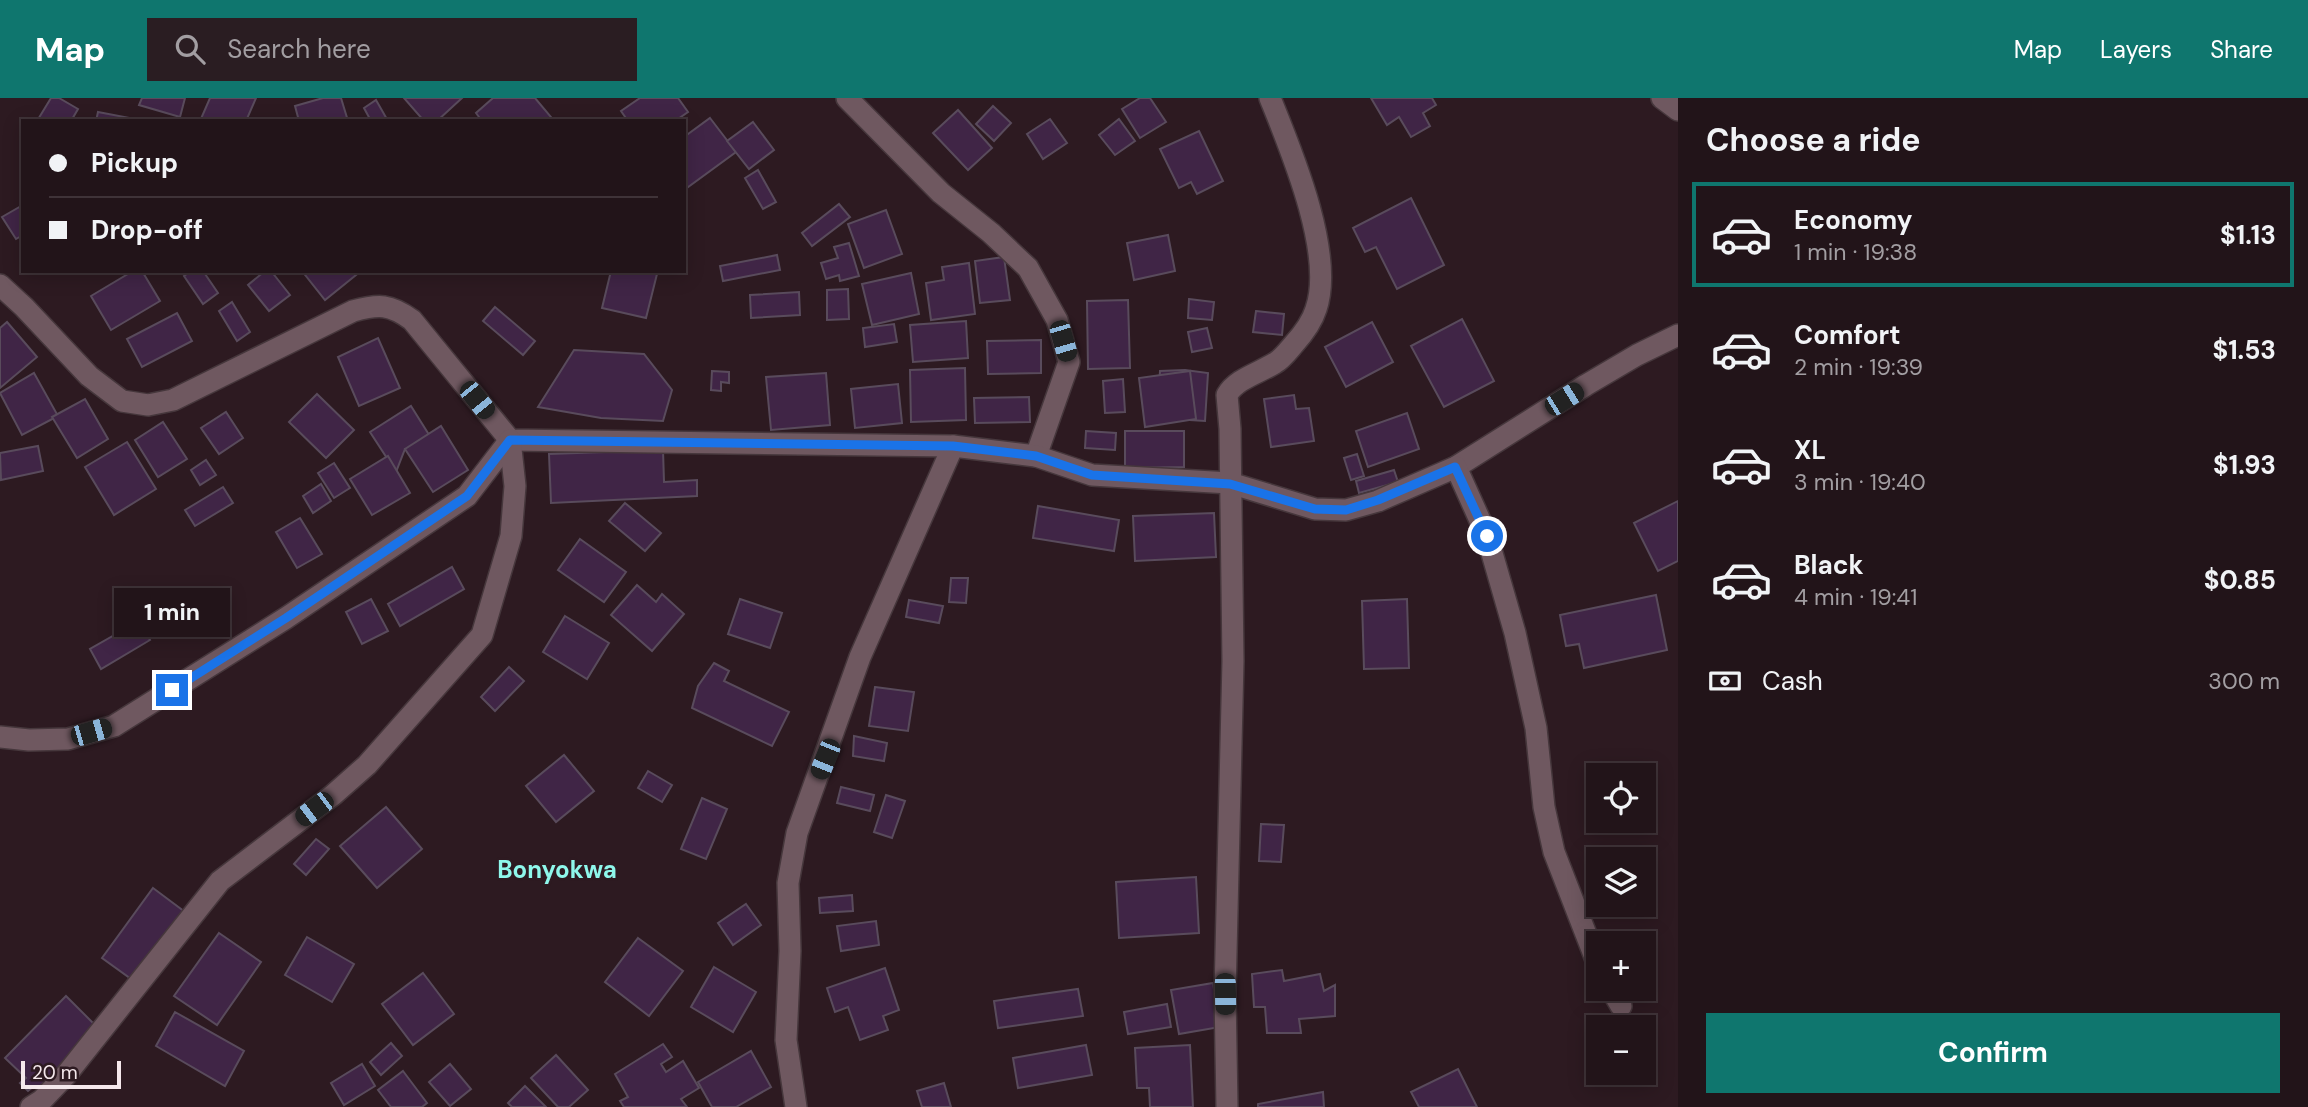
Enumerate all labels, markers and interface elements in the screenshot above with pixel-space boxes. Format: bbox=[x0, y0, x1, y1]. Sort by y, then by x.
search box bbox=[147, 18, 637, 81]
text: Map bbox=[35, 28, 105, 71]
icon: search bbox=[171, 30, 209, 68]
text: Search here bbox=[227, 32, 371, 66]
text: Map bbox=[2014, 34, 2062, 65]
text: Layers bbox=[2100, 34, 2172, 65]
text: Share bbox=[2210, 34, 2273, 65]
text: Choose a ride bbox=[1706, 119, 1921, 161]
text: Pickup bbox=[91, 146, 178, 180]
icon: car bbox=[1710, 203, 1773, 266]
text: Economy bbox=[1794, 203, 1912, 237]
text: Drop-off bbox=[91, 213, 203, 247]
text: $1.13 bbox=[2220, 218, 2276, 252]
text: 1 min · 19:38 bbox=[1794, 237, 1917, 267]
car bbox=[1048, 318, 1079, 364]
icon: car bbox=[1710, 318, 1773, 381]
text: Comfort bbox=[1794, 318, 1900, 352]
text: $1.53 bbox=[2212, 333, 2276, 367]
text: 2 min · 19:39 bbox=[1794, 352, 1923, 382]
car bbox=[456, 377, 499, 423]
car bbox=[1541, 379, 1588, 419]
icon: car bbox=[1710, 433, 1773, 496]
text: XL bbox=[1794, 433, 1826, 467]
text: $1.93 bbox=[2213, 448, 2276, 482]
text: 3 min · 19:40 bbox=[1794, 467, 1926, 497]
route start bbox=[1471, 520, 1503, 552]
icon: car bbox=[1710, 548, 1773, 611]
text: Black bbox=[1794, 548, 1864, 582]
text: $0.85 bbox=[2204, 563, 2276, 597]
text: 4 min · 19:41 bbox=[1794, 582, 1918, 612]
callout: 1 min bbox=[114, 588, 230, 638]
text: 1 min bbox=[144, 597, 200, 627]
icon: cash bbox=[1706, 662, 1744, 700]
text: Cash bbox=[1762, 664, 1823, 698]
text: 300 m bbox=[2208, 666, 2280, 696]
route end bbox=[156, 674, 188, 706]
car bbox=[68, 716, 115, 748]
car bbox=[808, 736, 843, 782]
map controls bbox=[1586, 763, 1656, 1085]
button: locate bbox=[1586, 763, 1656, 833]
car bbox=[291, 788, 338, 830]
button: layers bbox=[1586, 847, 1656, 917]
district label: Bonyokwa bbox=[497, 854, 617, 885]
button: + bbox=[1586, 931, 1656, 1001]
car bbox=[1215, 973, 1236, 1015]
button: Confirm bbox=[1706, 1013, 2280, 1093]
button: − bbox=[1586, 1015, 1656, 1085]
scale bar bbox=[21, 1058, 121, 1090]
text: 20 m bbox=[32, 1060, 78, 1085]

